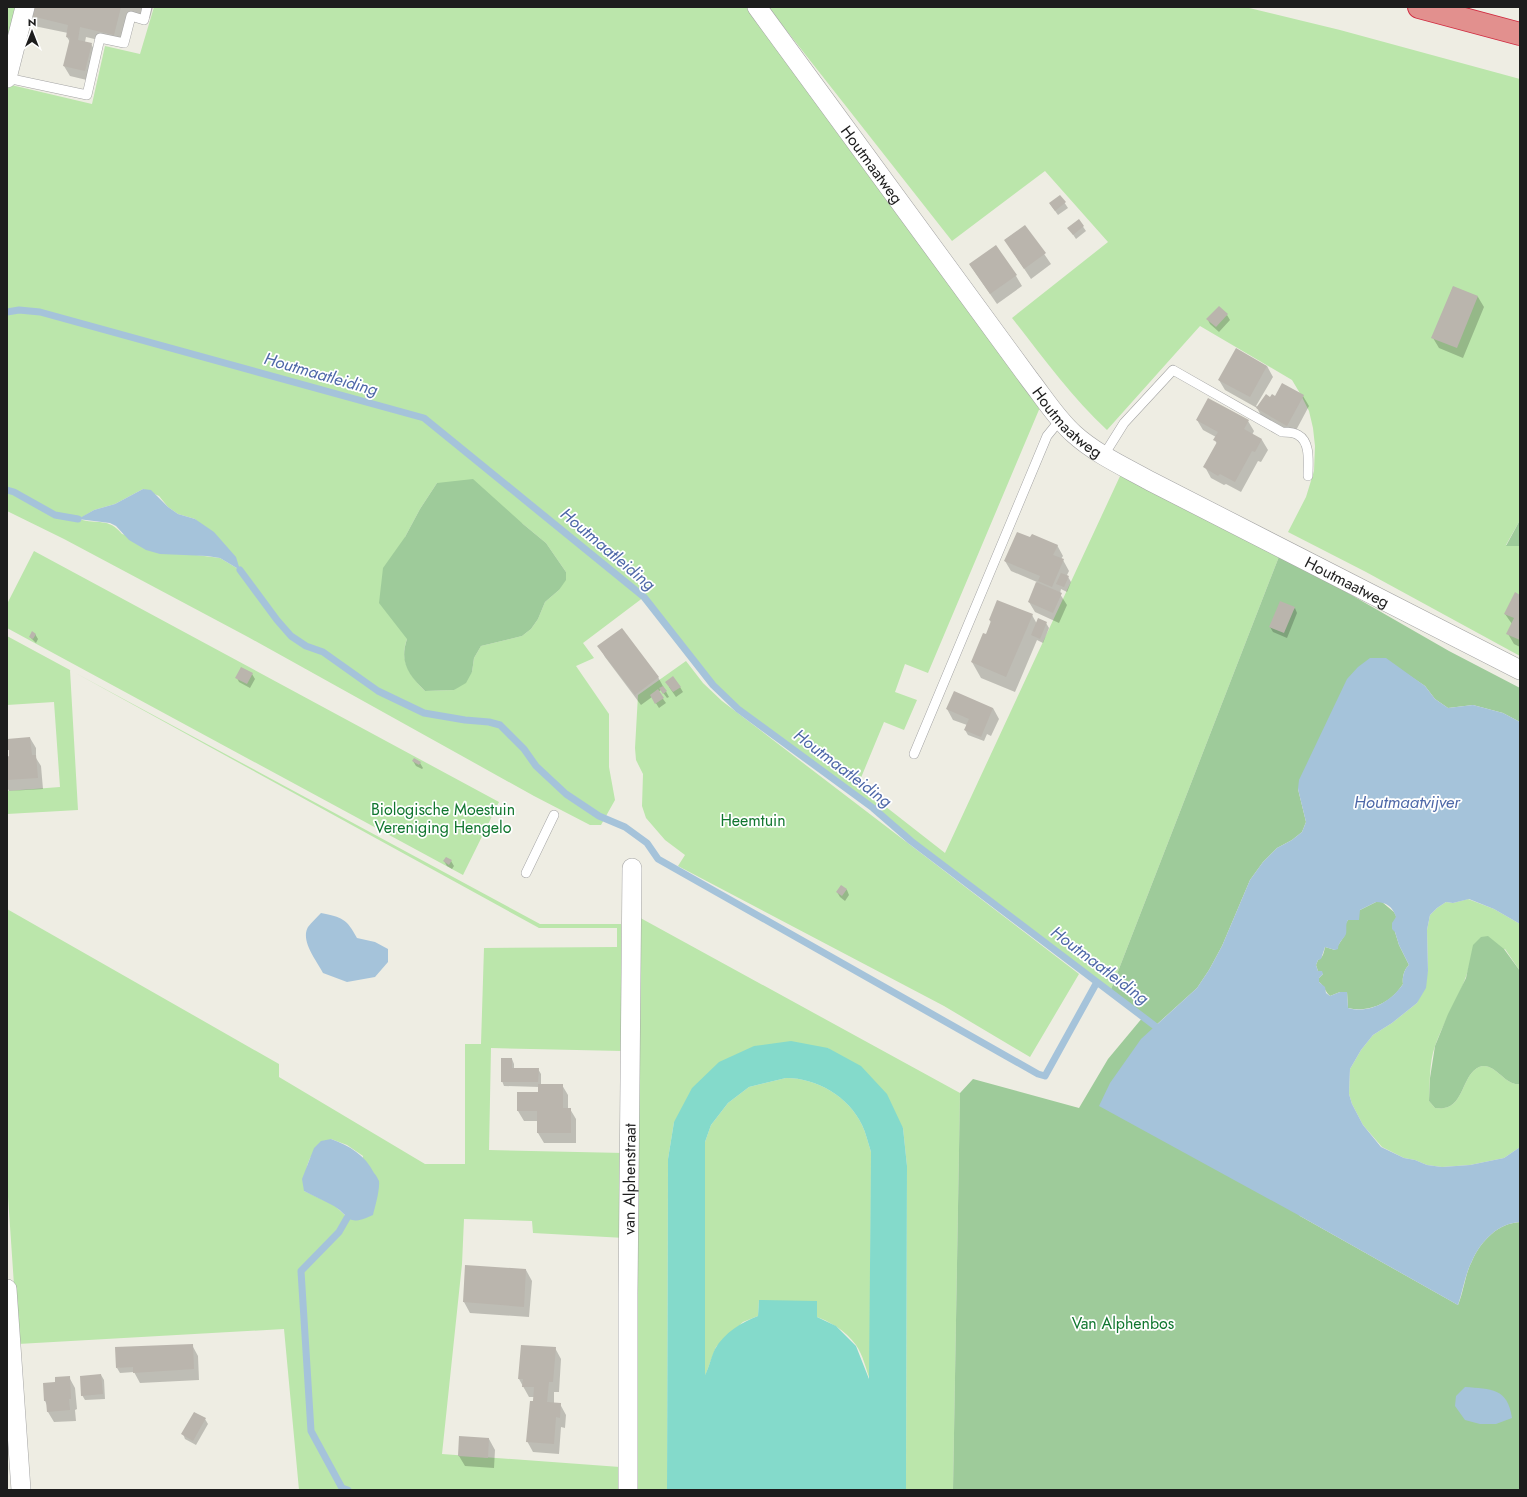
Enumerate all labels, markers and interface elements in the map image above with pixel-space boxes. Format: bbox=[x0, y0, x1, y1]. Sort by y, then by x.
north arrow bbox=[12, 12, 52, 52]
text: N bbox=[28, 14, 36, 30]
street label: Houtmaatweg bbox=[836, 120, 909, 208]
water label: Houtmaatleiding bbox=[261, 346, 381, 402]
street label: Houtmaatweg bbox=[1027, 382, 1107, 463]
water label: Houtmaatleiding bbox=[555, 502, 661, 596]
street label: Houtmaatweg bbox=[1301, 551, 1393, 613]
water label: Houtmaatleiding bbox=[789, 723, 898, 813]
water label: Houtmaatvijver bbox=[1354, 790, 1461, 814]
park label: Biologische Moestuin Vereniging Hengelo bbox=[371, 798, 515, 839]
park label: Heemtuin bbox=[720, 809, 786, 832]
water label: Houtmaatleiding bbox=[1046, 920, 1155, 1010]
street label: van Alphenstraat bbox=[617, 1123, 641, 1235]
park label: Van Alphenbos bbox=[1072, 1312, 1174, 1335]

